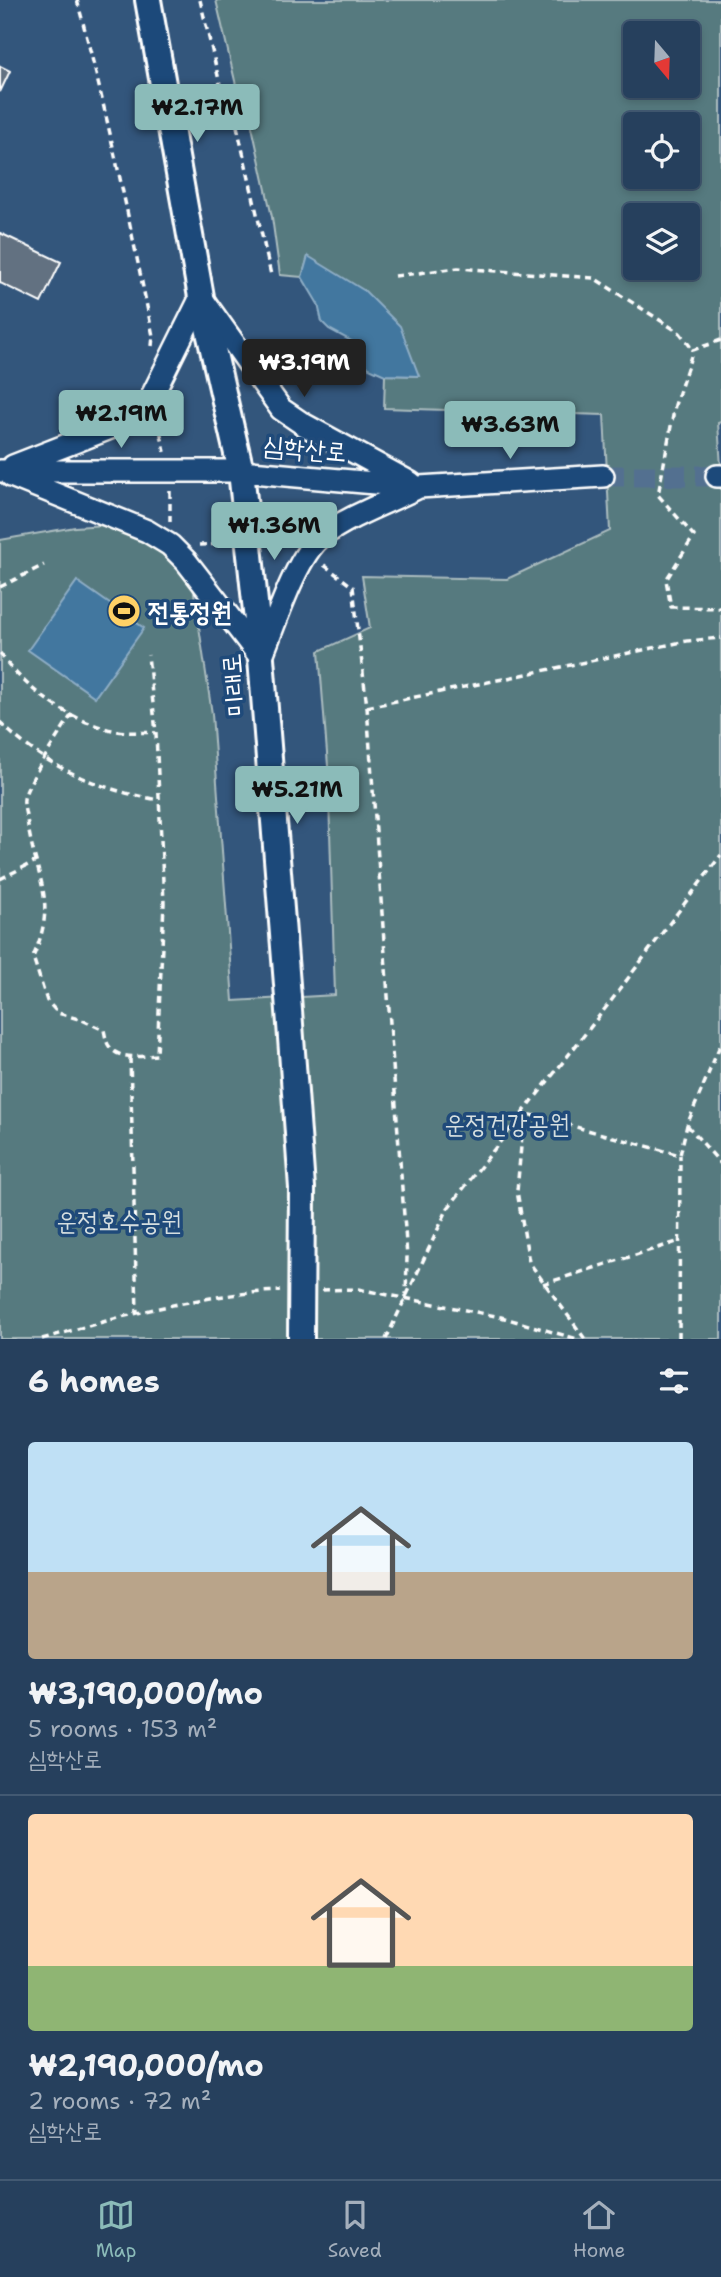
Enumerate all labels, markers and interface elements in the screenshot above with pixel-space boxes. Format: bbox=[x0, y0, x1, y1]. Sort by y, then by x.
north arrow bbox=[623, 21, 700, 98]
map controls bbox=[623, 21, 700, 280]
pin: ₩2.17M bbox=[140, 85, 254, 144]
text: ₩2.17M bbox=[151, 92, 243, 122]
button: locate bbox=[623, 112, 700, 189]
button: layers bbox=[623, 203, 700, 280]
pin: ₩3.19M bbox=[247, 340, 361, 399]
text: ₩3.19M bbox=[258, 347, 350, 377]
pin: ₩2.19M bbox=[64, 391, 178, 450]
text: ₩2.19M bbox=[75, 398, 167, 428]
pin: ₩3.63M bbox=[453, 402, 567, 461]
text: ₩3.63M bbox=[460, 409, 560, 439]
street label: 심학산로 bbox=[262, 427, 348, 469]
pin: ₩1.36M bbox=[217, 503, 331, 562]
text: ₩1.36M bbox=[227, 510, 321, 540]
sports icon: 전통정원 bbox=[105, 592, 143, 630]
place label: 전통정원 bbox=[148, 594, 232, 629]
street label: 미래로 bbox=[213, 652, 253, 718]
pin: ₩5.21M bbox=[240, 766, 354, 826]
text: ₩5.21M bbox=[251, 774, 343, 804]
park label: 운정건강공원 bbox=[444, 1106, 570, 1141]
park label: 운정호수공원 bbox=[56, 1203, 182, 1238]
text: 6 homes bbox=[28, 1361, 160, 1402]
icon: filters bbox=[655, 1362, 693, 1400]
icon: home bbox=[298, 1488, 424, 1614]
text: ₩3,190,000/mo bbox=[28, 1673, 263, 1714]
text: 5 rooms · 153 m² bbox=[28, 1714, 217, 1744]
text: 심학산로 bbox=[28, 1744, 102, 1774]
icon: home bbox=[298, 1860, 424, 1986]
text: ₩2,190,000/mo bbox=[28, 2045, 264, 2086]
text: 2 rooms · 72 m² bbox=[28, 2086, 211, 2116]
text: 심학산로 bbox=[28, 2116, 102, 2146]
tab: Map bbox=[96, 2196, 136, 2263]
tab: Saved bbox=[328, 2196, 382, 2263]
tab: Home bbox=[573, 2196, 625, 2263]

